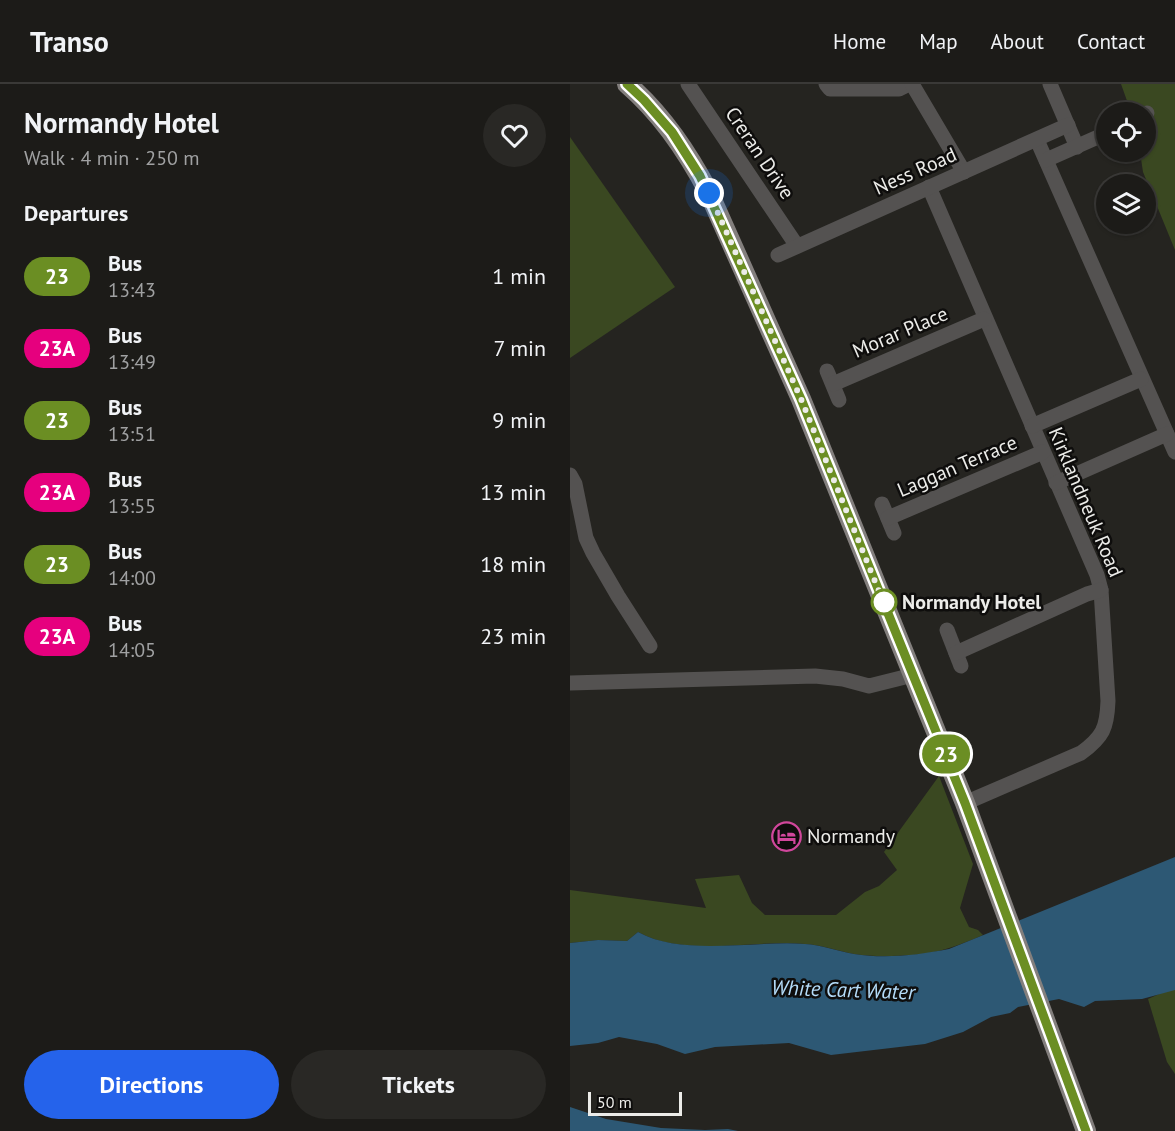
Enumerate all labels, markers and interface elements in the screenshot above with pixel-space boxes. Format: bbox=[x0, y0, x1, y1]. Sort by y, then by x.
text: Transo bbox=[30, 23, 109, 60]
text: Home bbox=[833, 28, 886, 55]
text: Map bbox=[919, 28, 958, 55]
text: About bbox=[991, 28, 1044, 55]
text: Contact bbox=[1077, 28, 1145, 55]
street label: Creran Drive bbox=[720, 102, 800, 204]
map controls bbox=[1096, 102, 1156, 234]
button: locate bbox=[1096, 102, 1156, 162]
text: Normandy Hotel bbox=[24, 104, 219, 141]
button: heart bbox=[483, 104, 546, 167]
street label: Ness Road bbox=[869, 141, 961, 201]
text: Walk · 4 min · 250 m bbox=[24, 145, 200, 171]
button: layers bbox=[1096, 174, 1156, 234]
your location bbox=[694, 178, 724, 208]
text: Departures bbox=[24, 199, 128, 227]
text: Bus bbox=[108, 249, 142, 277]
text: 1 min bbox=[492, 262, 546, 290]
text: 23 bbox=[45, 263, 69, 290]
text: 13:43 bbox=[108, 277, 156, 303]
street label: Morar Place bbox=[848, 300, 952, 364]
text: Bus bbox=[108, 321, 142, 349]
text: 7 min bbox=[494, 334, 546, 362]
text: 23A bbox=[39, 335, 75, 362]
text: 13:49 bbox=[108, 349, 156, 375]
text: Bus bbox=[108, 393, 142, 421]
text: 9 min bbox=[492, 406, 546, 434]
text: 23 bbox=[45, 407, 69, 434]
text: 13:51 bbox=[108, 421, 156, 447]
street label: Kirklandneuk Road bbox=[1043, 423, 1129, 581]
street label: Laggan Terrace bbox=[893, 429, 1021, 503]
text: Bus bbox=[108, 465, 142, 493]
text: 13 min bbox=[480, 478, 546, 506]
text: 23A bbox=[39, 479, 75, 506]
text: 13:55 bbox=[108, 493, 156, 519]
text: Bus bbox=[108, 537, 142, 565]
text: 18 min bbox=[480, 550, 546, 578]
text: 23 bbox=[45, 551, 69, 578]
text: 14:00 bbox=[108, 565, 156, 591]
marker: Normandy Hotel bbox=[871, 589, 897, 615]
place label: Normandy Hotel bbox=[902, 589, 1041, 615]
text: Bus bbox=[108, 609, 142, 637]
text: 23 min bbox=[480, 622, 546, 650]
text: 23A bbox=[39, 623, 75, 650]
text: 14:05 bbox=[108, 637, 156, 663]
line badge: 23 bbox=[919, 734, 973, 774]
text: 23 bbox=[934, 741, 958, 768]
hotel icon: Normandy bbox=[770, 820, 802, 852]
place label: Normandy bbox=[807, 823, 896, 849]
water label: White Cart Water bbox=[771, 973, 917, 1006]
button: Directions bbox=[24, 1050, 279, 1119]
button: Tickets bbox=[291, 1050, 546, 1119]
scale bar bbox=[588, 1089, 682, 1116]
text: 50 m bbox=[597, 1092, 632, 1112]

